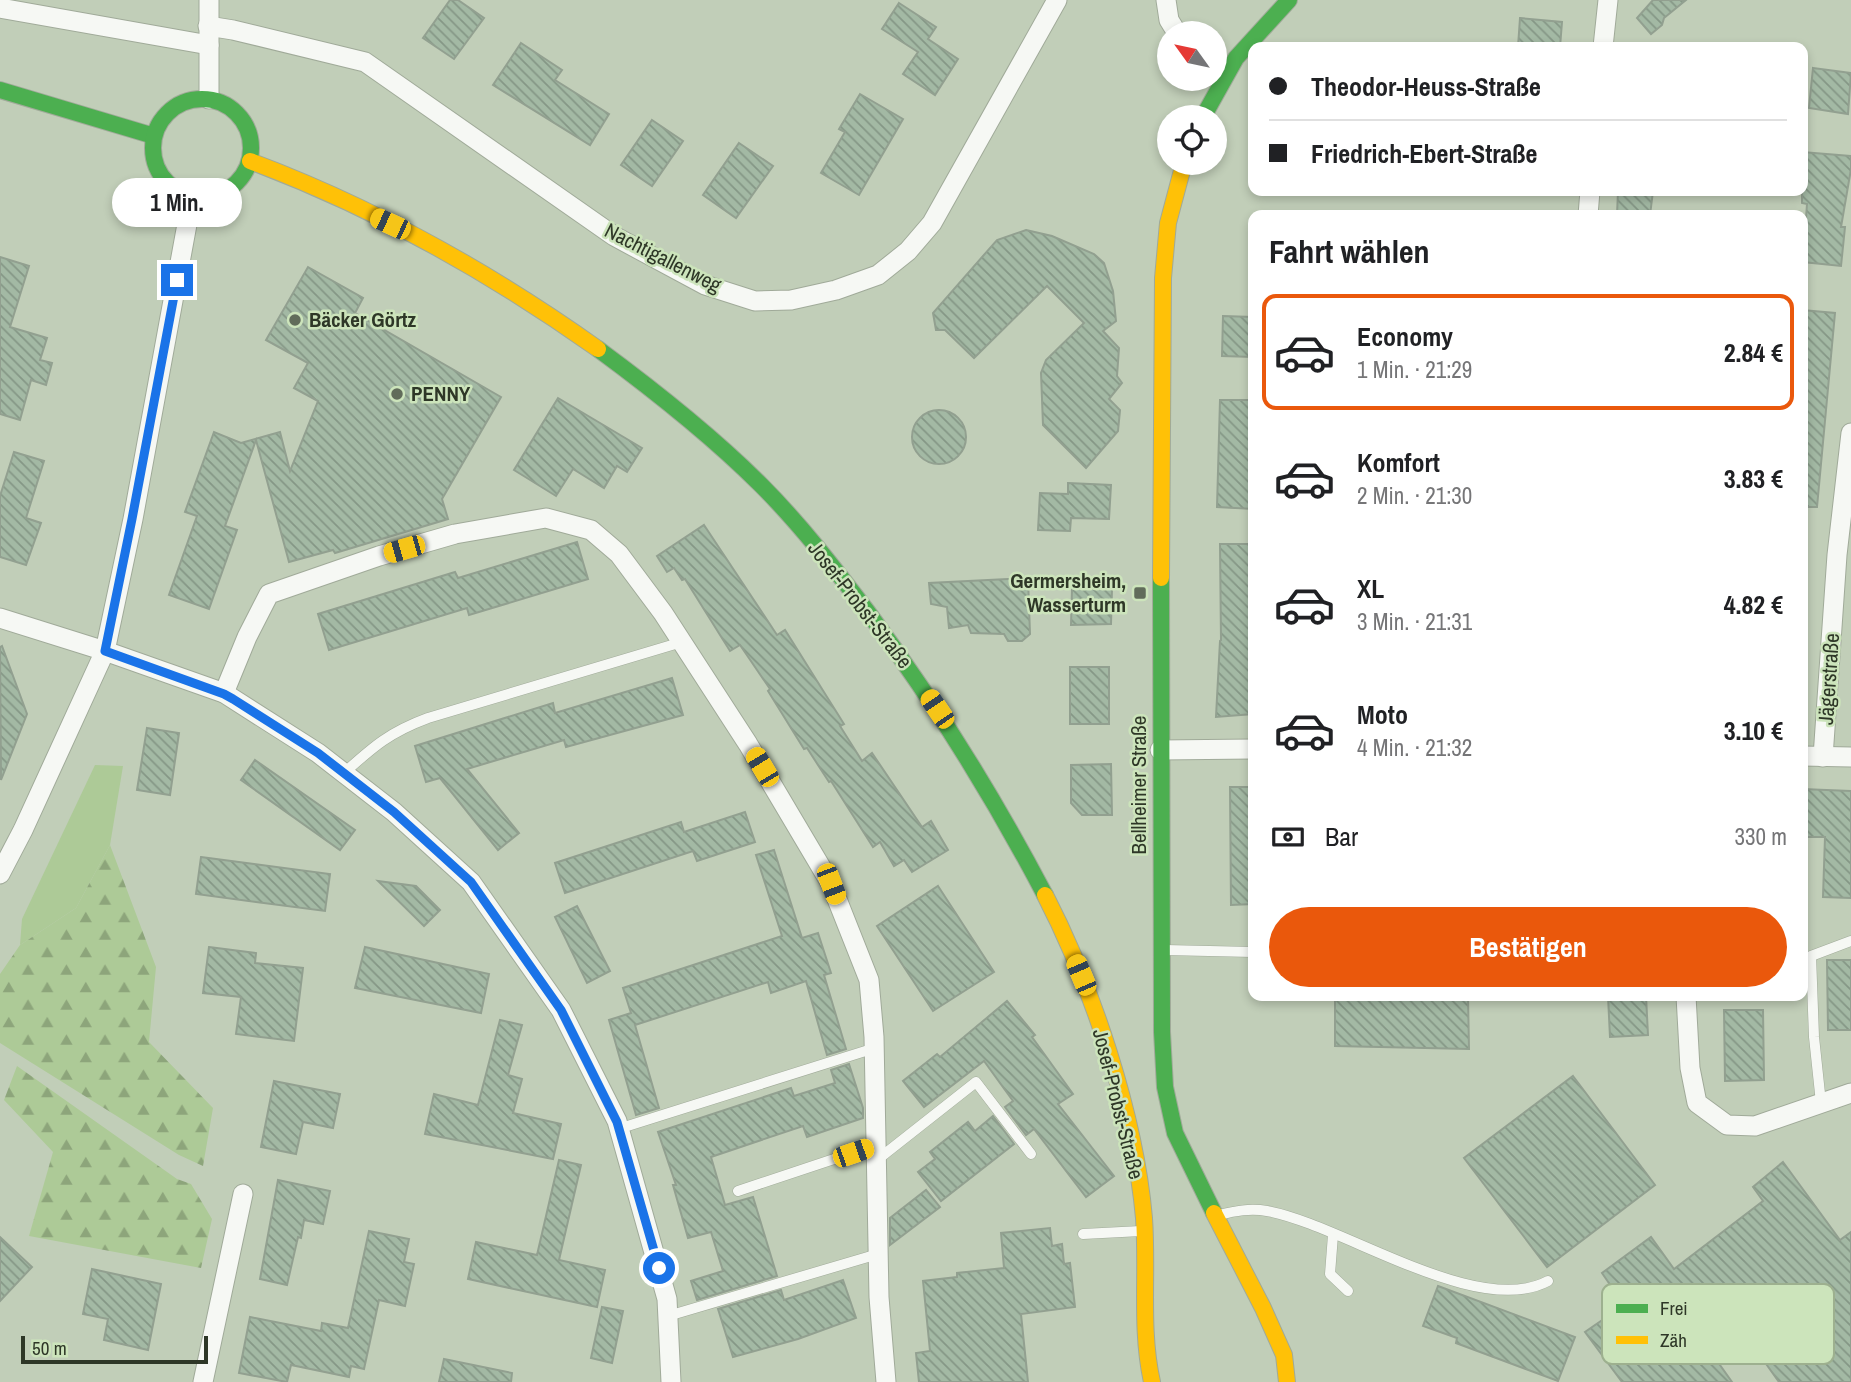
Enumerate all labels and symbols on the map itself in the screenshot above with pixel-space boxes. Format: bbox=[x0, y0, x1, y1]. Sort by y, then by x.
north arrow bbox=[1157, 21, 1227, 91]
callout: 1 Min. bbox=[112, 178, 242, 228]
car bbox=[367, 206, 414, 242]
street label: Nachtigallenweg bbox=[600, 216, 727, 300]
route end bbox=[161, 264, 193, 296]
place label: Bäcker Görtz bbox=[309, 305, 417, 334]
marker: Bäcker Görtz bbox=[287, 312, 303, 328]
place label: PENNY bbox=[411, 379, 471, 408]
marker: PENNY bbox=[389, 386, 405, 402]
car bbox=[381, 533, 428, 565]
street label: Josef-Probst-Straße bbox=[802, 535, 919, 674]
place label: Germersheim, Wasserturm bbox=[1010, 566, 1126, 619]
marker: Germersheim, Wasserturm bbox=[1132, 585, 1148, 601]
street label: Jägerstraße bbox=[1811, 632, 1846, 726]
car bbox=[917, 686, 958, 732]
street label: Bellheimer Straße bbox=[1124, 716, 1153, 854]
car bbox=[743, 744, 782, 790]
car bbox=[814, 861, 849, 907]
car bbox=[1064, 952, 1099, 998]
street label: Josef-Probst-Straße bbox=[1086, 1026, 1151, 1182]
car bbox=[830, 1136, 877, 1170]
route start bbox=[643, 1252, 675, 1284]
legend bbox=[1602, 1284, 1834, 1364]
text: Frei bbox=[1660, 1295, 1688, 1321]
text: Zäh bbox=[1660, 1327, 1687, 1353]
scale bar bbox=[21, 1333, 208, 1365]

